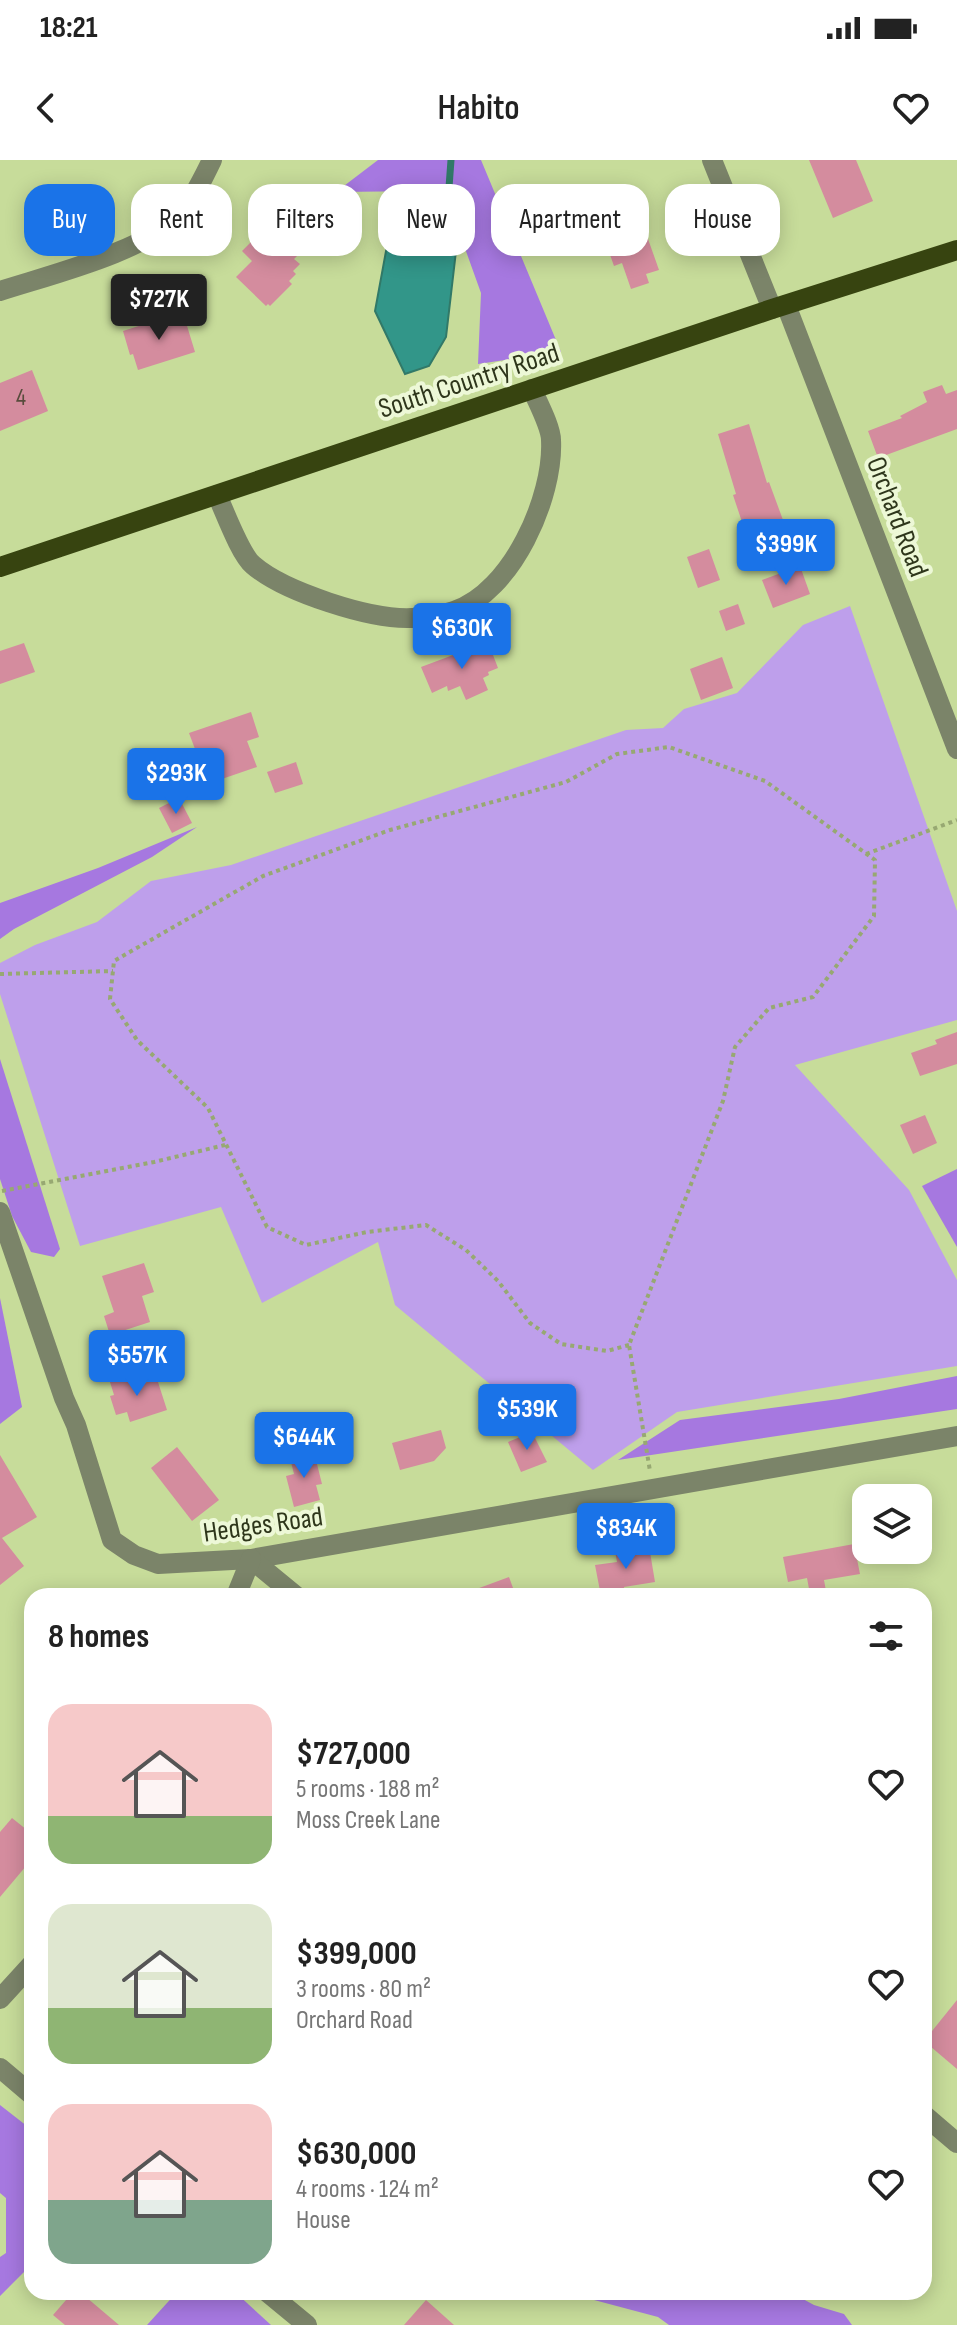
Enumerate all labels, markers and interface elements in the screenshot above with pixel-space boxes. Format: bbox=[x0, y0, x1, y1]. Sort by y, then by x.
text: 18:21 bbox=[40, 10, 98, 46]
icon: back bbox=[24, 86, 68, 130]
icon: heart bbox=[889, 86, 933, 130]
text: Habito bbox=[437, 87, 520, 130]
chip: Buy bbox=[24, 184, 115, 256]
chip: Rent bbox=[131, 184, 232, 256]
chip: Filters bbox=[248, 184, 362, 256]
chip: New bbox=[378, 184, 475, 256]
chip: Apartment bbox=[491, 184, 649, 256]
chip: House bbox=[665, 184, 780, 256]
pin: $727K bbox=[103, 274, 215, 342]
text: $727K bbox=[129, 284, 189, 315]
street label: South Country Road bbox=[375, 336, 563, 426]
house number: 4 bbox=[16, 383, 26, 412]
street label: Orchard Road bbox=[859, 452, 935, 582]
pin: $399K bbox=[730, 519, 842, 587]
text: $399K bbox=[755, 529, 817, 560]
pin: $630K bbox=[406, 603, 518, 671]
text: $630K bbox=[431, 613, 493, 644]
pin: $293K bbox=[120, 748, 232, 816]
text: $293K bbox=[145, 758, 207, 789]
pin: $557K bbox=[81, 1330, 193, 1398]
text: $557K bbox=[107, 1340, 167, 1371]
pin: $539K bbox=[471, 1384, 583, 1452]
text: $539K bbox=[496, 1394, 558, 1425]
pin: $644K bbox=[248, 1412, 360, 1480]
text: $644K bbox=[273, 1422, 335, 1453]
map controls bbox=[852, 1484, 932, 1564]
button: layers bbox=[852, 1484, 932, 1564]
street label: Hedges Road bbox=[201, 1500, 325, 1550]
pin: $834K bbox=[570, 1503, 682, 1571]
text: $834K bbox=[595, 1513, 657, 1544]
icon: filters bbox=[864, 1614, 908, 1658]
text: 8 homes bbox=[48, 1616, 149, 1657]
text: $727,000 bbox=[296, 1733, 411, 1774]
icon: home bbox=[112, 1736, 208, 1832]
icon: heart bbox=[864, 1762, 908, 1806]
text: 5 rooms · 188 m² bbox=[296, 1774, 439, 1805]
text: Moss Creek Lane bbox=[296, 1805, 440, 1836]
text: $399,000 bbox=[296, 1933, 417, 1974]
icon: home bbox=[112, 1936, 208, 2032]
icon: heart bbox=[864, 1962, 908, 2006]
text: 3 rooms · 80 m² bbox=[296, 1974, 431, 2005]
text: Orchard Road bbox=[296, 2005, 413, 2036]
text: $630,000 bbox=[296, 2133, 416, 2174]
icon: home bbox=[112, 2136, 208, 2232]
icon: heart bbox=[864, 2162, 908, 2206]
text: 4 rooms · 124 m² bbox=[296, 2174, 439, 2205]
text: House bbox=[296, 2205, 351, 2236]

